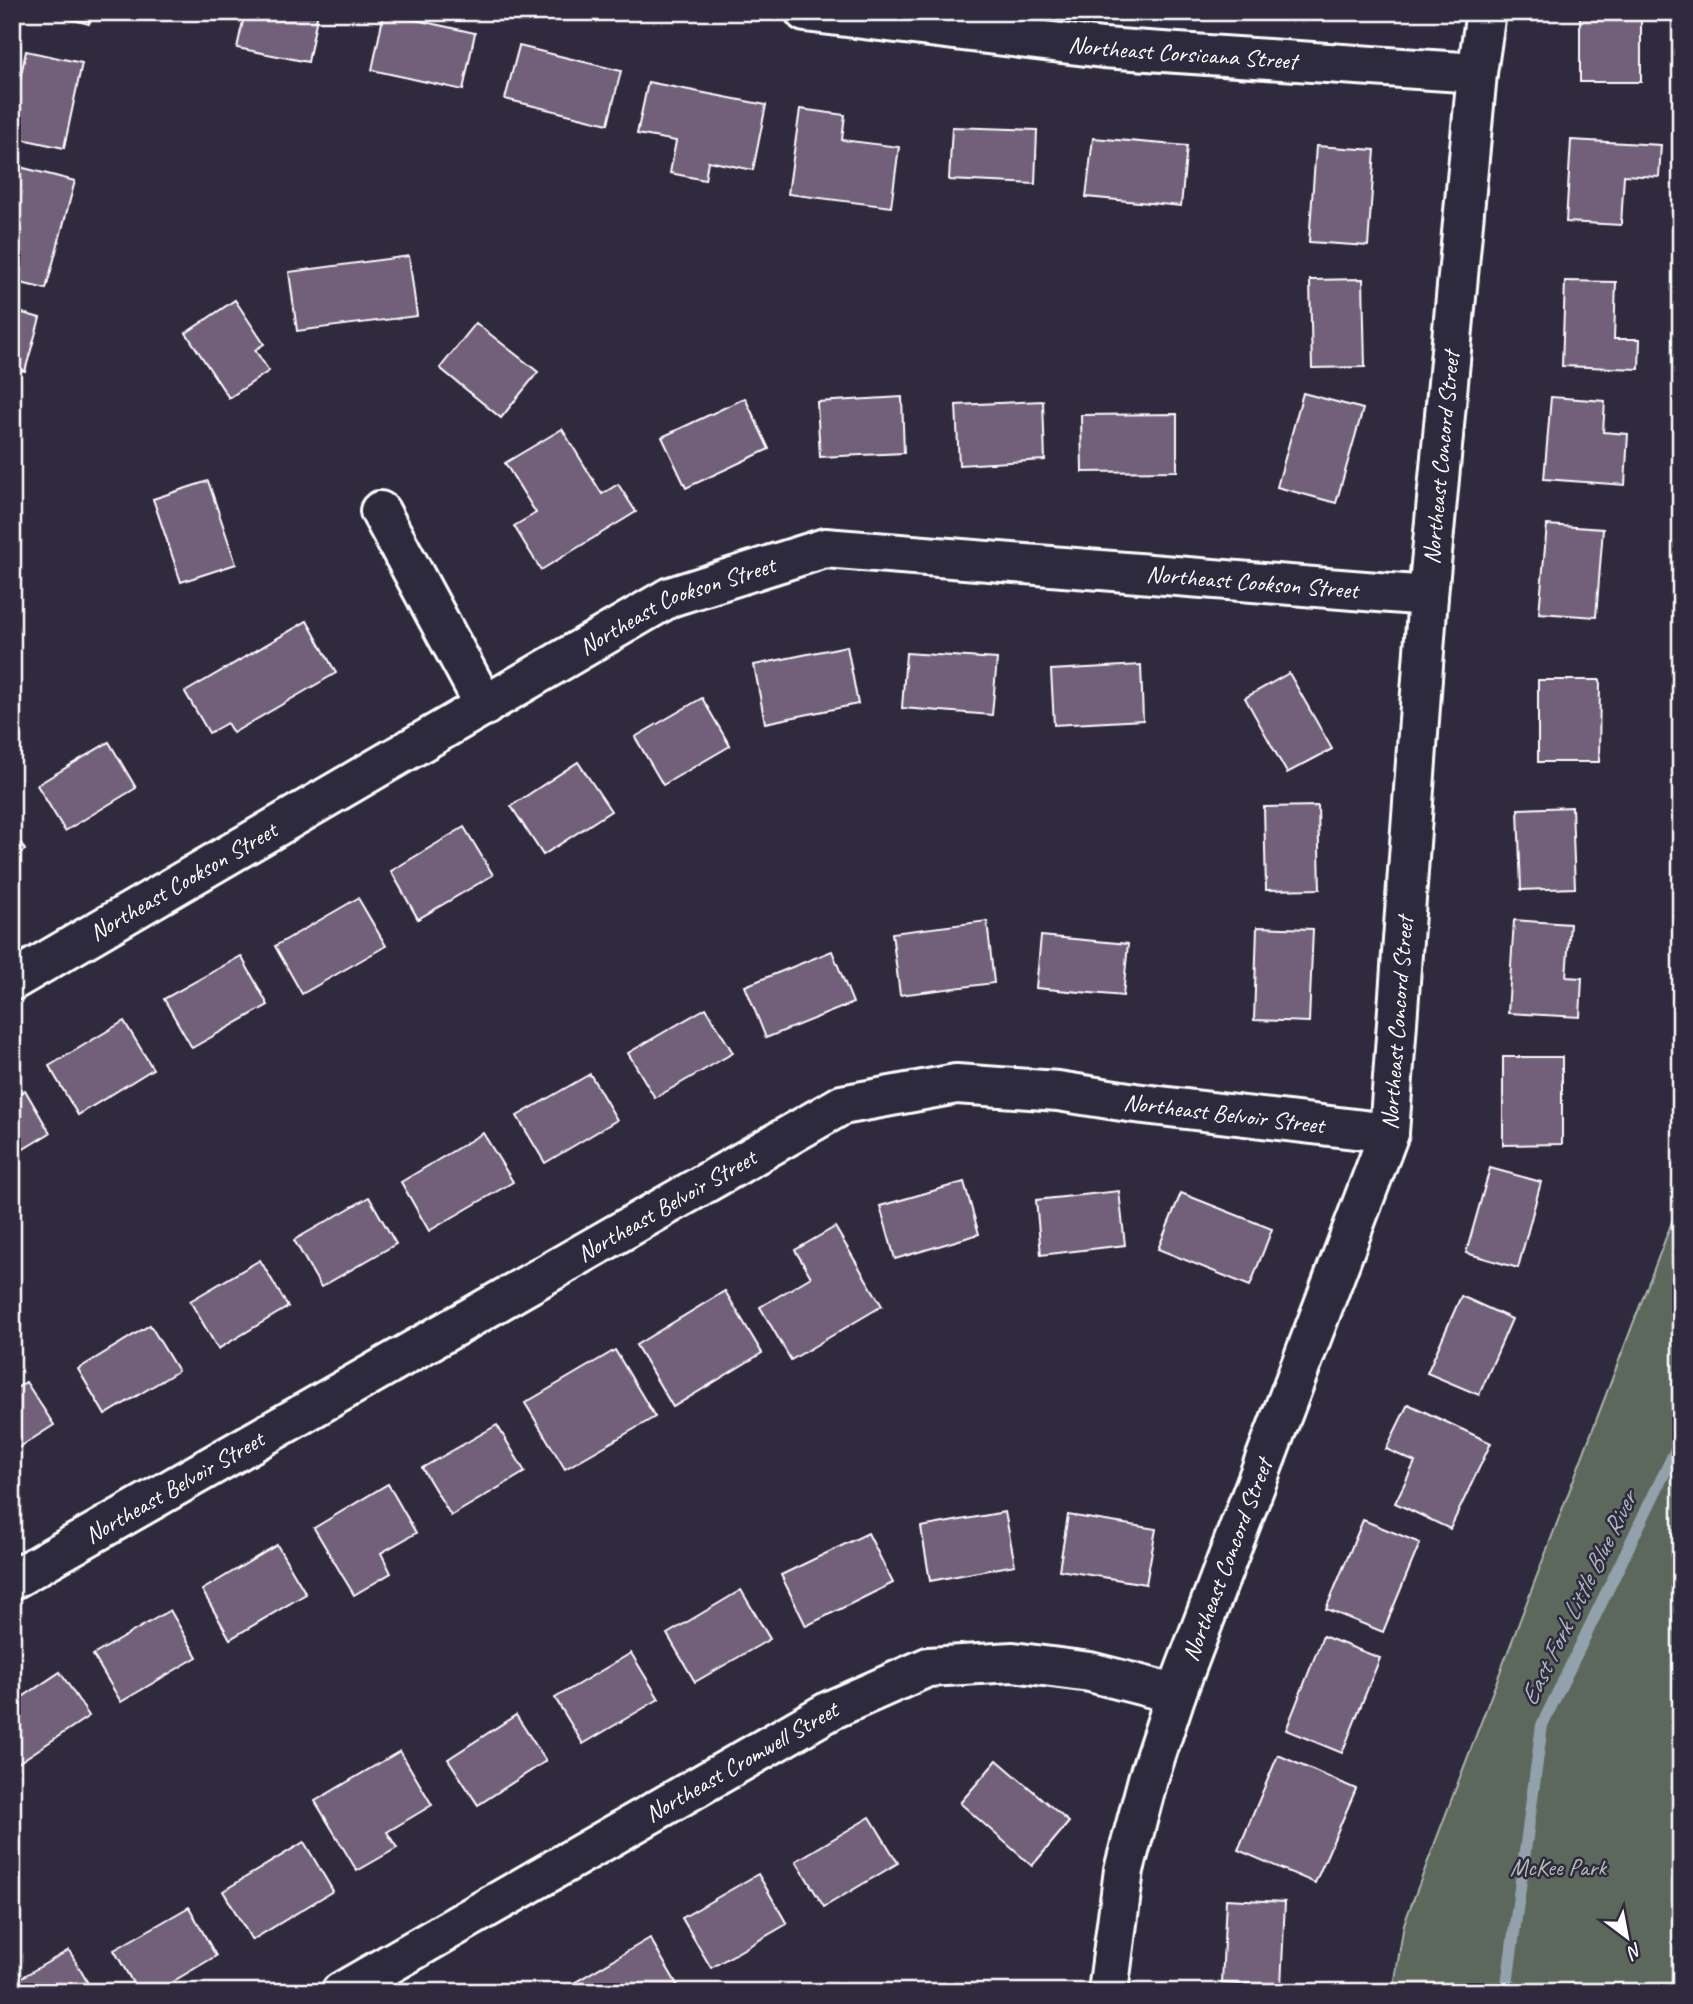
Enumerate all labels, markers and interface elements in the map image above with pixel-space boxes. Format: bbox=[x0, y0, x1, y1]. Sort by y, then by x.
street label: Northeast Corsicana Street bbox=[1067, 29, 1301, 76]
street label: Northeast Concord Street bbox=[1416, 347, 1466, 566]
street label: Northeast Cookson Street bbox=[574, 549, 781, 662]
street label: Northeast Cookson Street bbox=[1145, 559, 1361, 606]
street label: Northeast Cookson Street bbox=[84, 814, 284, 948]
street label: Northeast Concord Street bbox=[1374, 912, 1420, 1131]
street label: Northeast Belvoir Street bbox=[1122, 1086, 1328, 1140]
street label: Northeast Belvoir Street bbox=[571, 1141, 763, 1269]
street label: Northeast Belvoir Street bbox=[79, 1423, 271, 1550]
street label: Northeast Concord Street bbox=[1175, 1452, 1280, 1665]
water label: East Fork Little Blue River bbox=[1512, 1483, 1646, 1711]
street label: Northeast Cromwell Street bbox=[640, 1693, 844, 1829]
park label: McKee Park bbox=[1510, 1852, 1608, 1882]
north arrow bbox=[1592, 1902, 1662, 1972]
text: N bbox=[1621, 1937, 1647, 1966]

